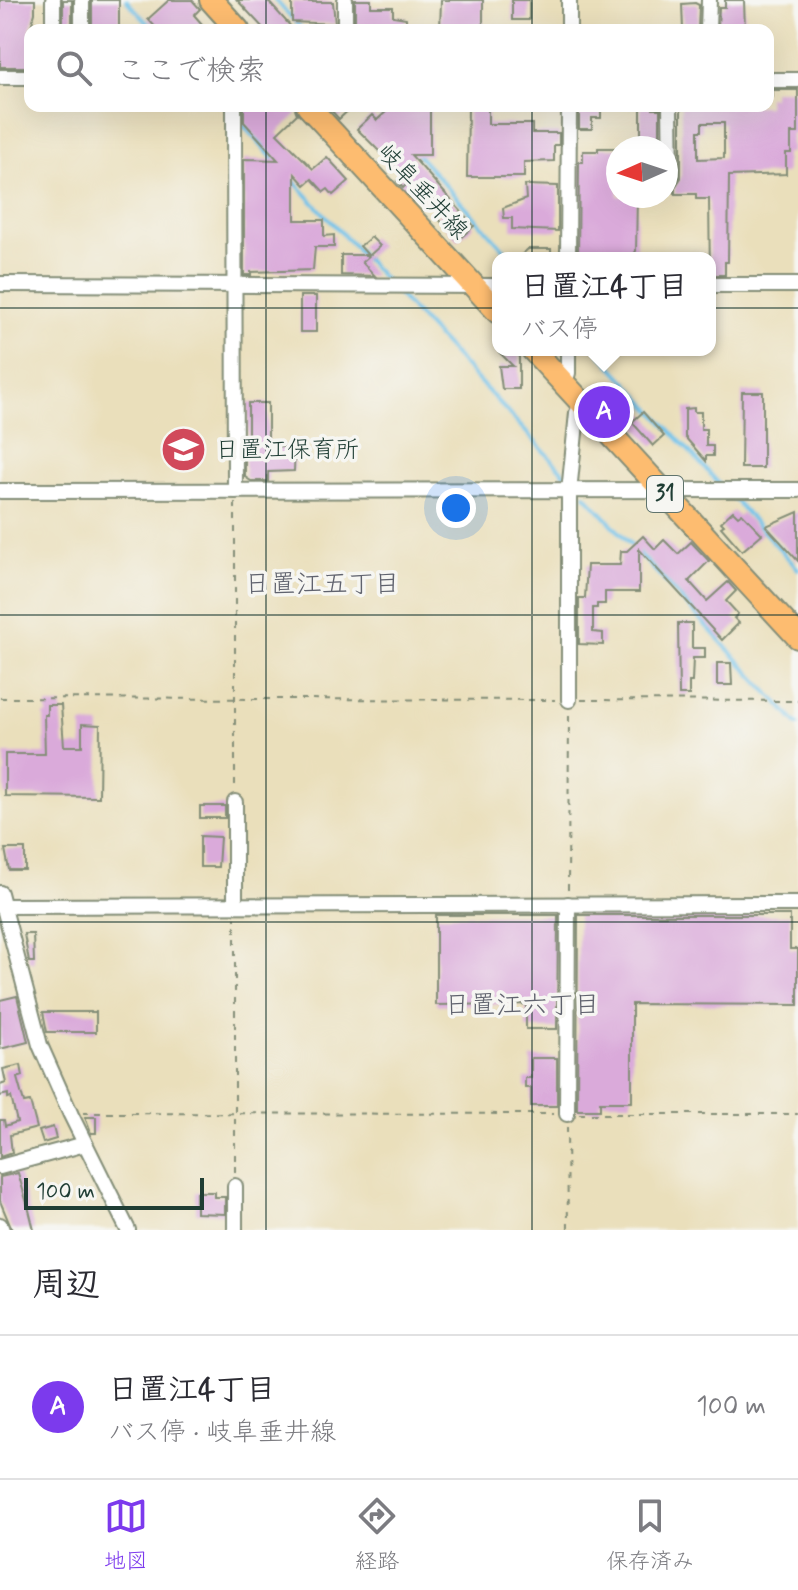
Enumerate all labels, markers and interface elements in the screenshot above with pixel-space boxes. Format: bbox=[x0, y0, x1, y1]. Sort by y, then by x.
search box bbox=[24, 24, 774, 112]
icon: search bbox=[52, 46, 96, 90]
text: ここで検索 bbox=[116, 52, 266, 91]
north arrow bbox=[606, 136, 678, 208]
street label: 岐阜垂井線 bbox=[370, 138, 474, 246]
popup bbox=[492, 252, 716, 356]
text: 日置江4丁目 bbox=[520, 268, 688, 307]
text: バス停 bbox=[520, 313, 598, 347]
pin: A bbox=[578, 382, 630, 442]
school or university icon: 日置江保育所 bbox=[160, 426, 208, 474]
place label: 日置江保育所 bbox=[215, 435, 359, 466]
road number: 31 bbox=[647, 476, 683, 512]
your location bbox=[436, 488, 476, 528]
district label: 日置江五丁目 bbox=[244, 568, 400, 602]
district label: 日置江六丁目 bbox=[444, 989, 600, 1023]
scale bar bbox=[24, 1174, 204, 1210]
text: 100 m bbox=[36, 1178, 95, 1206]
text: 周辺 bbox=[32, 1263, 100, 1308]
text: 日置江4丁目 bbox=[108, 1371, 275, 1410]
text: A bbox=[49, 1390, 67, 1424]
text: 100 m bbox=[696, 1390, 766, 1424]
text: バス停 · 岐阜垂井線 bbox=[108, 1416, 336, 1450]
tab: 地図 bbox=[104, 1494, 148, 1576]
tab: 経路 bbox=[355, 1494, 399, 1576]
tab: 保存済み bbox=[606, 1494, 694, 1576]

